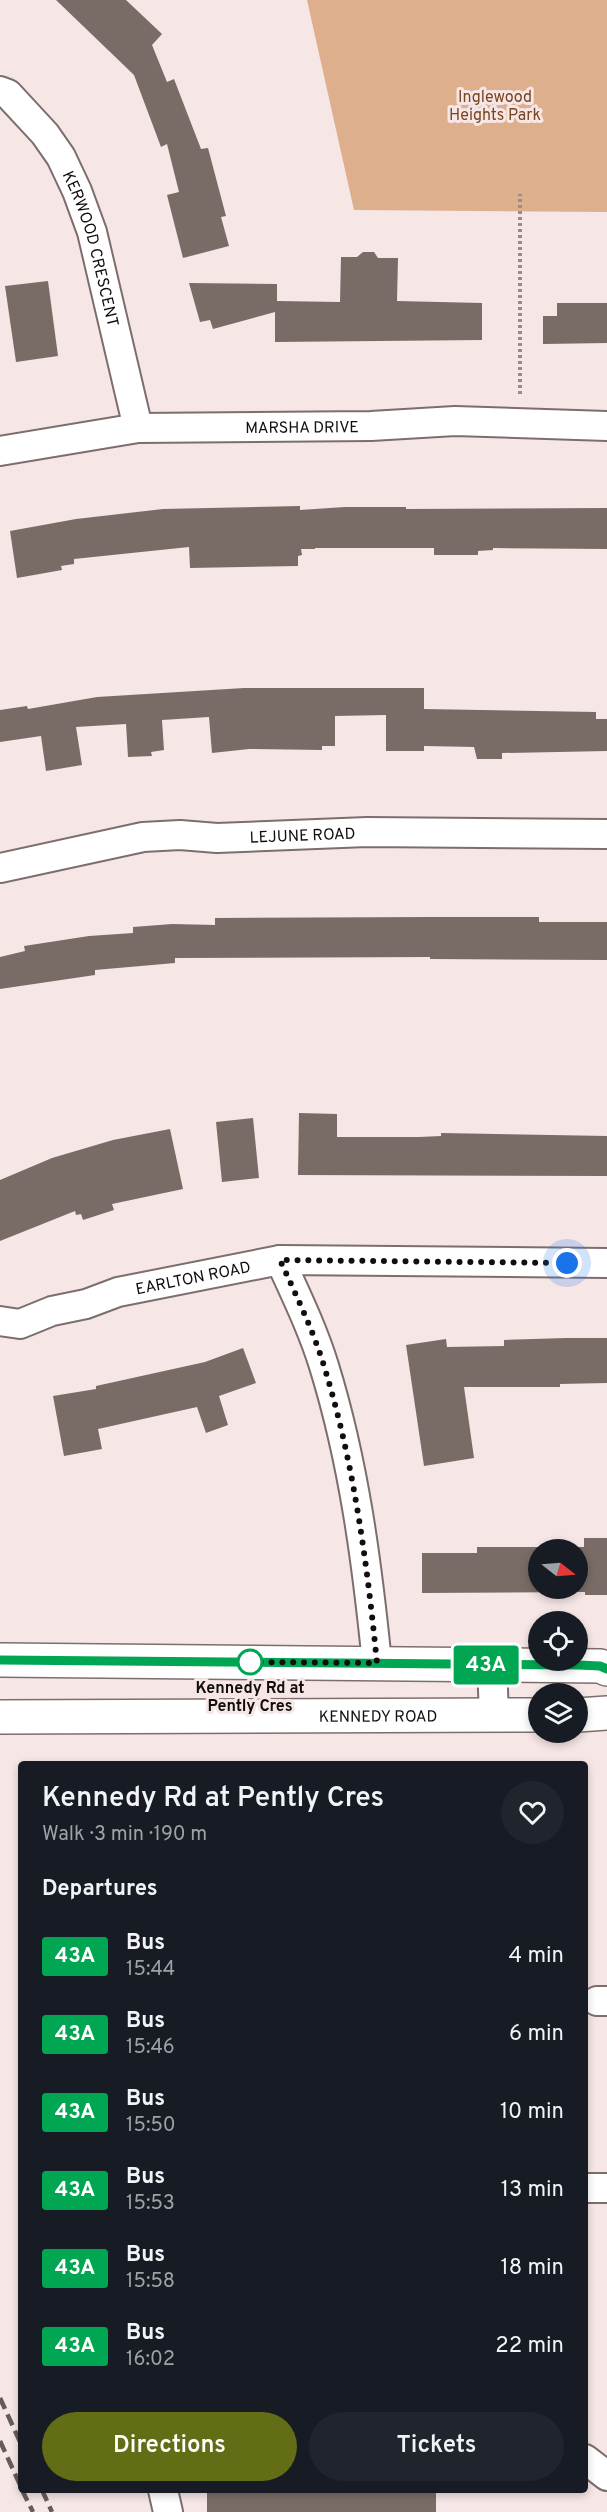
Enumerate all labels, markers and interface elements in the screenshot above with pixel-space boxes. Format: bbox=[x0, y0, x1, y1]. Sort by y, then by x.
park label: Inglewood Heights Park bbox=[449, 88, 541, 126]
street label: KERWOOD CRESCENT bbox=[57, 168, 122, 329]
street label: MARSHA DRIVE bbox=[245, 418, 359, 439]
street label: LEJUNE ROAD bbox=[249, 824, 356, 849]
your location bbox=[552, 1248, 582, 1278]
street label: EARLTON ROAD bbox=[134, 1258, 253, 1300]
north arrow bbox=[528, 1539, 588, 1599]
map controls bbox=[528, 1539, 588, 1743]
button: locate bbox=[528, 1611, 588, 1671]
line badge: 43A bbox=[452, 1646, 520, 1684]
marker: Kennedy Rd at Pently Cres bbox=[237, 1649, 263, 1675]
text: 43A bbox=[466, 1652, 506, 1679]
place label: Kennedy Rd at Pently Cres bbox=[196, 1679, 304, 1717]
button: layers bbox=[528, 1683, 588, 1743]
street label: KENNEDY ROAD bbox=[319, 1707, 437, 1728]
text: Kennedy Rd at Pently Cres bbox=[42, 1781, 384, 1817]
button: heart bbox=[501, 1781, 564, 1844]
text: Walk · 3 min · 190 m bbox=[42, 1822, 207, 1848]
text: Departures bbox=[42, 1876, 158, 1903]
text: Bus bbox=[126, 1930, 165, 1957]
text: 43A bbox=[55, 1943, 95, 1970]
text: 4 min bbox=[509, 1943, 564, 1970]
text: 15:44 bbox=[126, 1957, 175, 1983]
text: Bus bbox=[126, 2008, 165, 2035]
text: 43A bbox=[55, 2021, 95, 2048]
text: 6 min bbox=[509, 2021, 564, 2048]
text: 15:46 bbox=[126, 2035, 175, 2061]
text: Bus bbox=[126, 2086, 165, 2113]
text: 43A bbox=[55, 2099, 95, 2126]
text: 10 min bbox=[500, 2099, 564, 2126]
text: 15:50 bbox=[126, 2113, 176, 2139]
text: Bus bbox=[126, 2164, 165, 2191]
text: 43A bbox=[55, 2177, 95, 2204]
text: 13 min bbox=[501, 2177, 564, 2204]
text: 15:53 bbox=[126, 2191, 175, 2217]
text: Bus bbox=[126, 2242, 165, 2269]
text: 43A bbox=[55, 2255, 95, 2282]
text: 18 min bbox=[501, 2255, 564, 2282]
text: 15:58 bbox=[126, 2269, 175, 2295]
text: Bus bbox=[126, 2320, 165, 2347]
text: 43A bbox=[55, 2333, 95, 2360]
text: 22 min bbox=[495, 2333, 564, 2360]
text: 16:02 bbox=[126, 2347, 175, 2373]
button: Directions bbox=[42, 2412, 297, 2481]
button: Tickets bbox=[309, 2412, 564, 2481]

